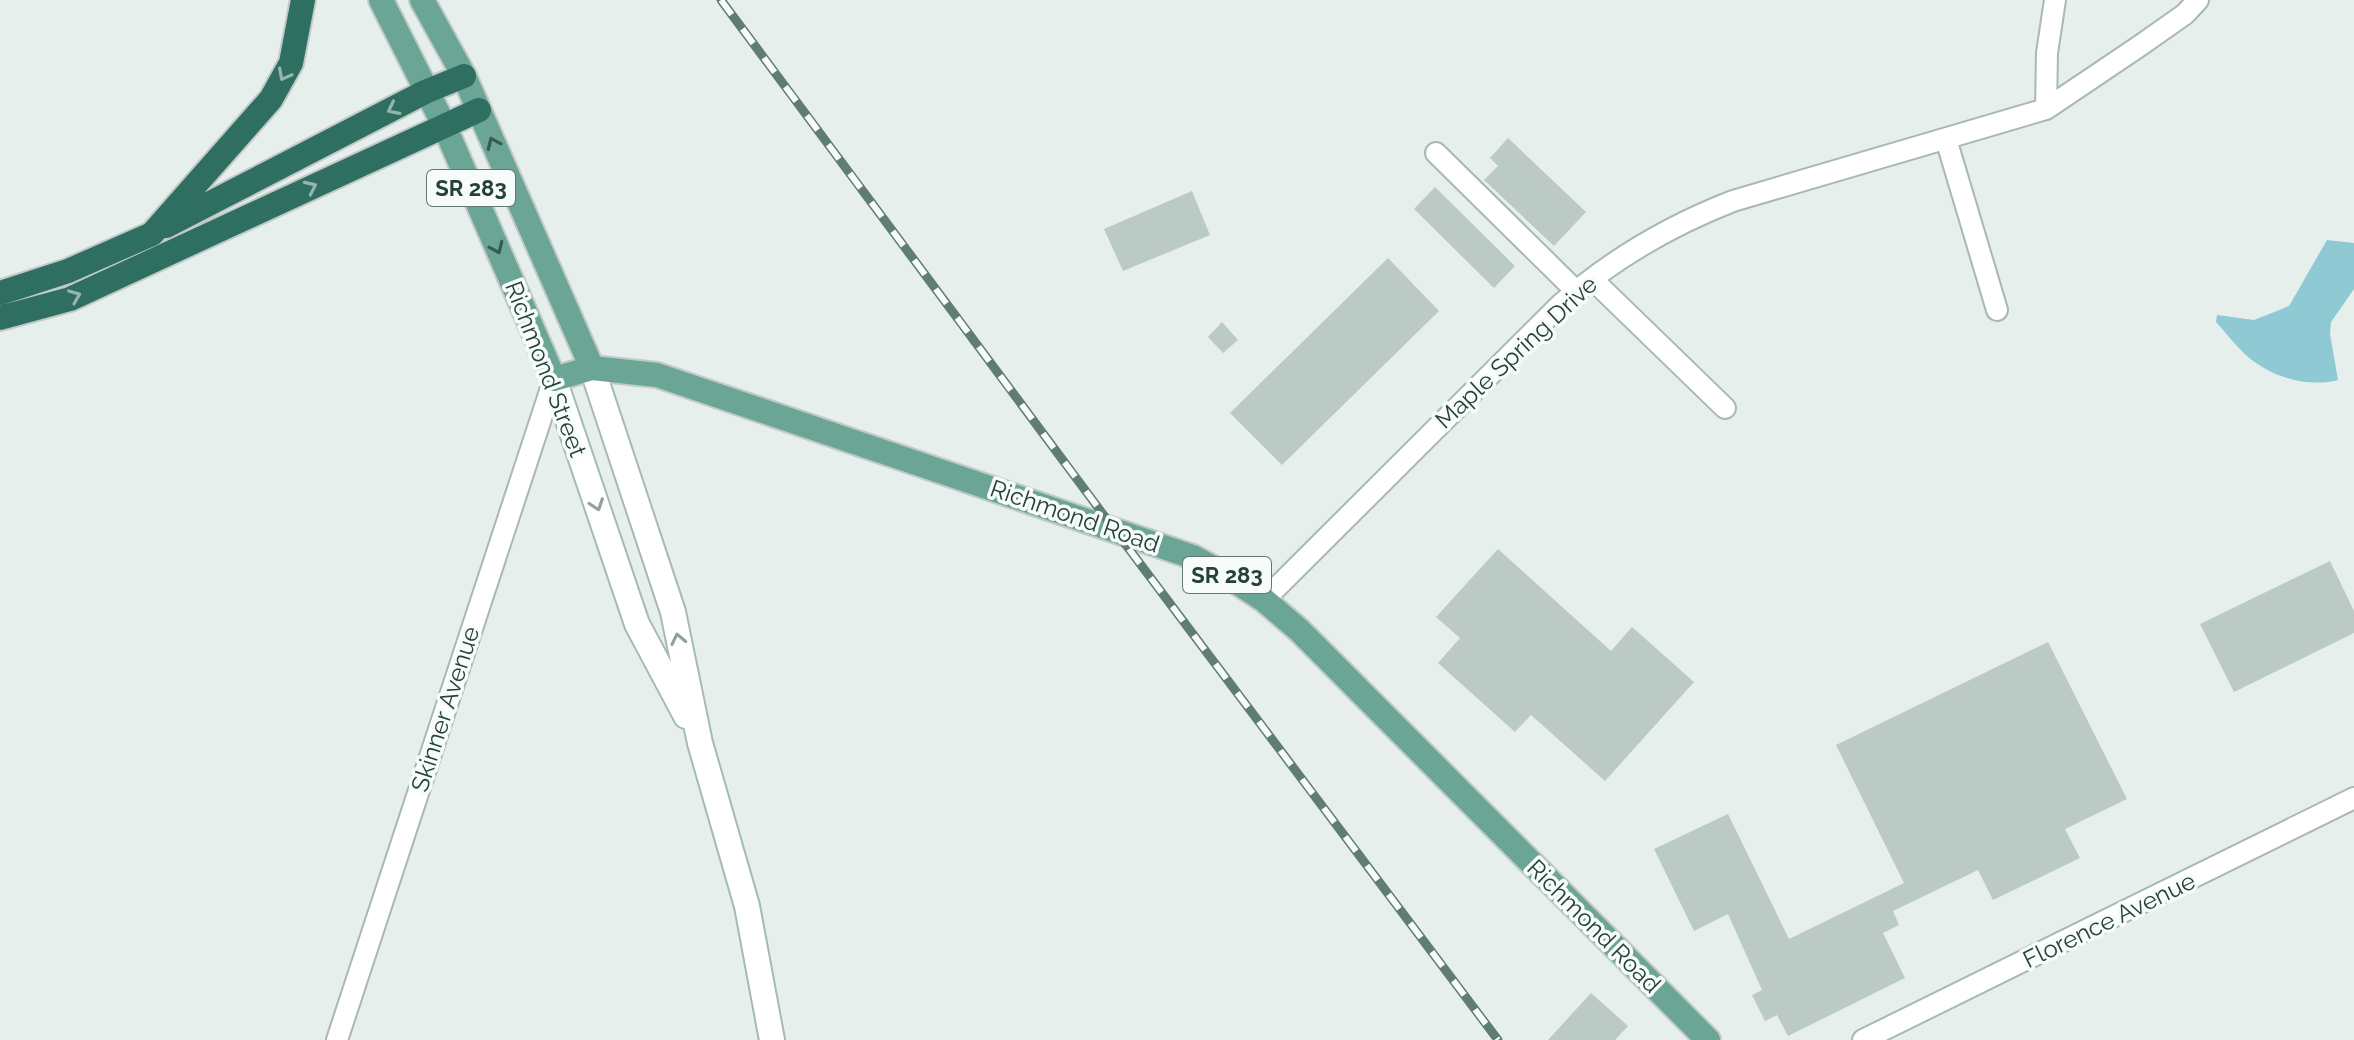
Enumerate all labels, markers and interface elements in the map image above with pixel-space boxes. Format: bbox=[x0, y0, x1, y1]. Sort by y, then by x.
one-way arrow bbox=[278, 66, 294, 81]
one-way arrow bbox=[387, 99, 402, 115]
one-way arrow bbox=[487, 137, 503, 151]
road number: SR 283 bbox=[427, 170, 515, 206]
one-way arrow bbox=[302, 181, 317, 197]
one-way arrow bbox=[488, 240, 504, 254]
street label: Maple Spring Drive bbox=[1429, 270, 1603, 434]
street label: Richmond Street bbox=[499, 277, 593, 461]
one-way arrow bbox=[67, 289, 81, 306]
street label: Richmond Road bbox=[987, 473, 1163, 559]
one-way arrow bbox=[588, 498, 604, 512]
road number: SR 283 bbox=[1183, 557, 1271, 593]
street label: Skinner Avenue bbox=[405, 623, 485, 795]
one-way arrow bbox=[671, 633, 688, 646]
street label: Richmond Road bbox=[1521, 853, 1667, 999]
street label: Florence Avenue bbox=[2018, 866, 2200, 974]

